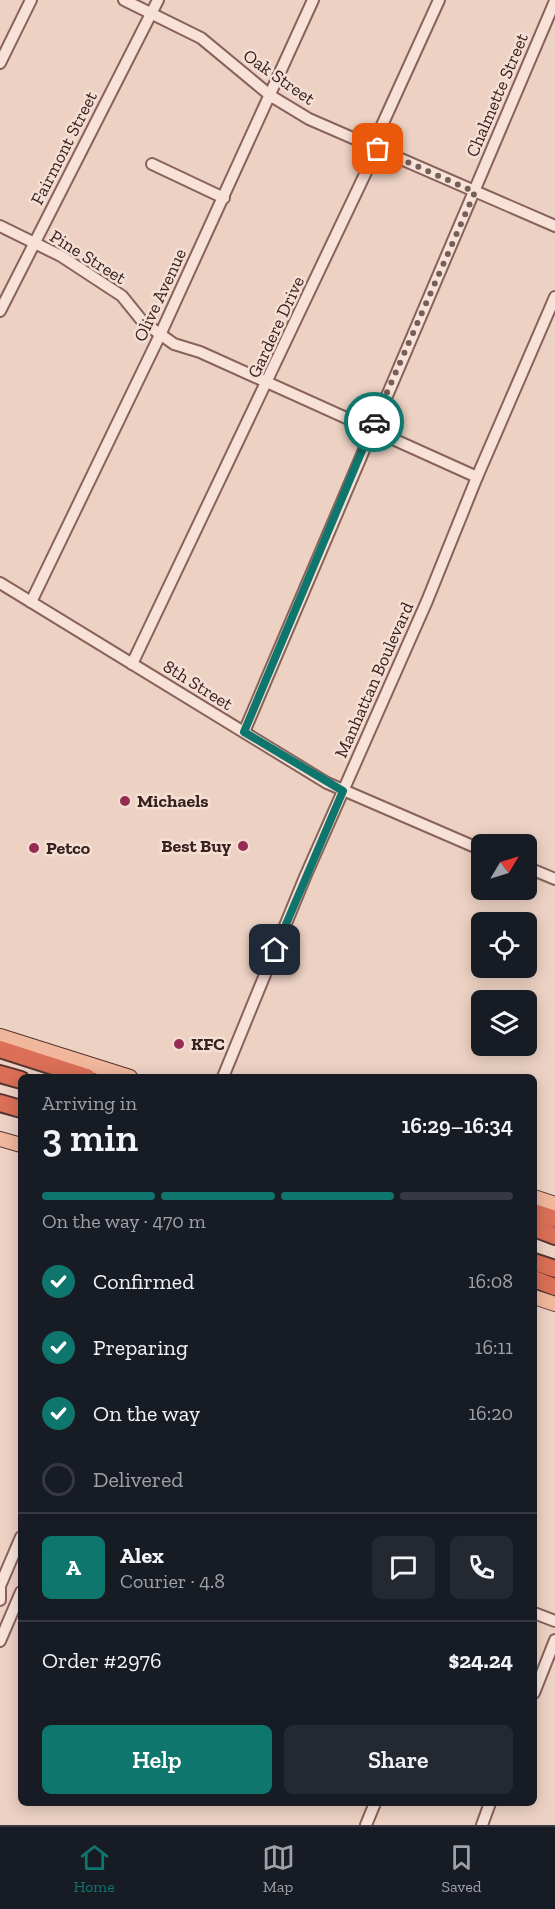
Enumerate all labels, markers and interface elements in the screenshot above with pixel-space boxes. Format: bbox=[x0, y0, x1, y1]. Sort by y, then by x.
street label: Chalmette Street bbox=[461, 29, 533, 160]
street label: Oak Street bbox=[239, 44, 319, 110]
street label: Fairmont Street bbox=[26, 87, 102, 208]
pin bbox=[352, 123, 403, 174]
icon: bag bbox=[361, 132, 394, 165]
street label: Pine Street bbox=[46, 225, 130, 289]
street label: Olive Avenue bbox=[129, 245, 191, 345]
street label: Gardere Drive bbox=[243, 273, 309, 381]
courier bbox=[344, 392, 404, 452]
icon: car bbox=[358, 406, 391, 439]
street label: Manhattan Boulevard bbox=[330, 599, 418, 761]
street label: 8th Street bbox=[159, 655, 237, 715]
place label: Michaels bbox=[137, 790, 209, 812]
marker: Michaels bbox=[118, 794, 132, 808]
north arrow bbox=[471, 834, 537, 900]
map controls bbox=[471, 834, 537, 1056]
place label: Best Buy bbox=[161, 835, 231, 857]
place label: Petco bbox=[46, 837, 91, 859]
marker: Best Buy bbox=[236, 839, 250, 853]
marker: Petco bbox=[27, 841, 41, 855]
button: locate bbox=[471, 912, 537, 978]
pin bbox=[249, 924, 300, 975]
icon: home bbox=[258, 933, 291, 966]
button: layers bbox=[471, 990, 537, 1056]
place label: KFC bbox=[191, 1033, 225, 1055]
marker: KFC bbox=[172, 1037, 186, 1051]
text: Arriving in bbox=[42, 1091, 137, 1115]
text: 16:29–16:34 bbox=[402, 1112, 513, 1139]
text: 3 min bbox=[42, 1114, 138, 1161]
text: On the way · 470 m bbox=[42, 1209, 206, 1233]
icon: check bbox=[42, 1265, 75, 1298]
text: Confirmed bbox=[93, 1268, 194, 1295]
text: 16:08 bbox=[468, 1269, 513, 1293]
icon: check bbox=[42, 1331, 75, 1364]
text: Preparing bbox=[93, 1334, 188, 1361]
text: 16:11 bbox=[475, 1335, 513, 1359]
icon: check bbox=[42, 1397, 75, 1430]
text: On the way bbox=[93, 1400, 200, 1427]
text: 16:20 bbox=[468, 1401, 513, 1425]
text: Delivered bbox=[93, 1466, 183, 1493]
button: chat bbox=[372, 1536, 435, 1599]
button: phone bbox=[450, 1536, 513, 1599]
text: Alex bbox=[120, 1542, 164, 1569]
text: A bbox=[66, 1554, 81, 1581]
text: Courier · 4.8 bbox=[120, 1569, 225, 1593]
text: Order #2976 bbox=[42, 1647, 162, 1674]
text: $24.24 bbox=[448, 1647, 513, 1674]
button: Help bbox=[42, 1725, 272, 1794]
button: Share bbox=[284, 1725, 513, 1794]
tab: Home bbox=[73, 1841, 115, 1896]
tab: Map bbox=[262, 1841, 295, 1896]
tab: Saved bbox=[441, 1841, 482, 1896]

